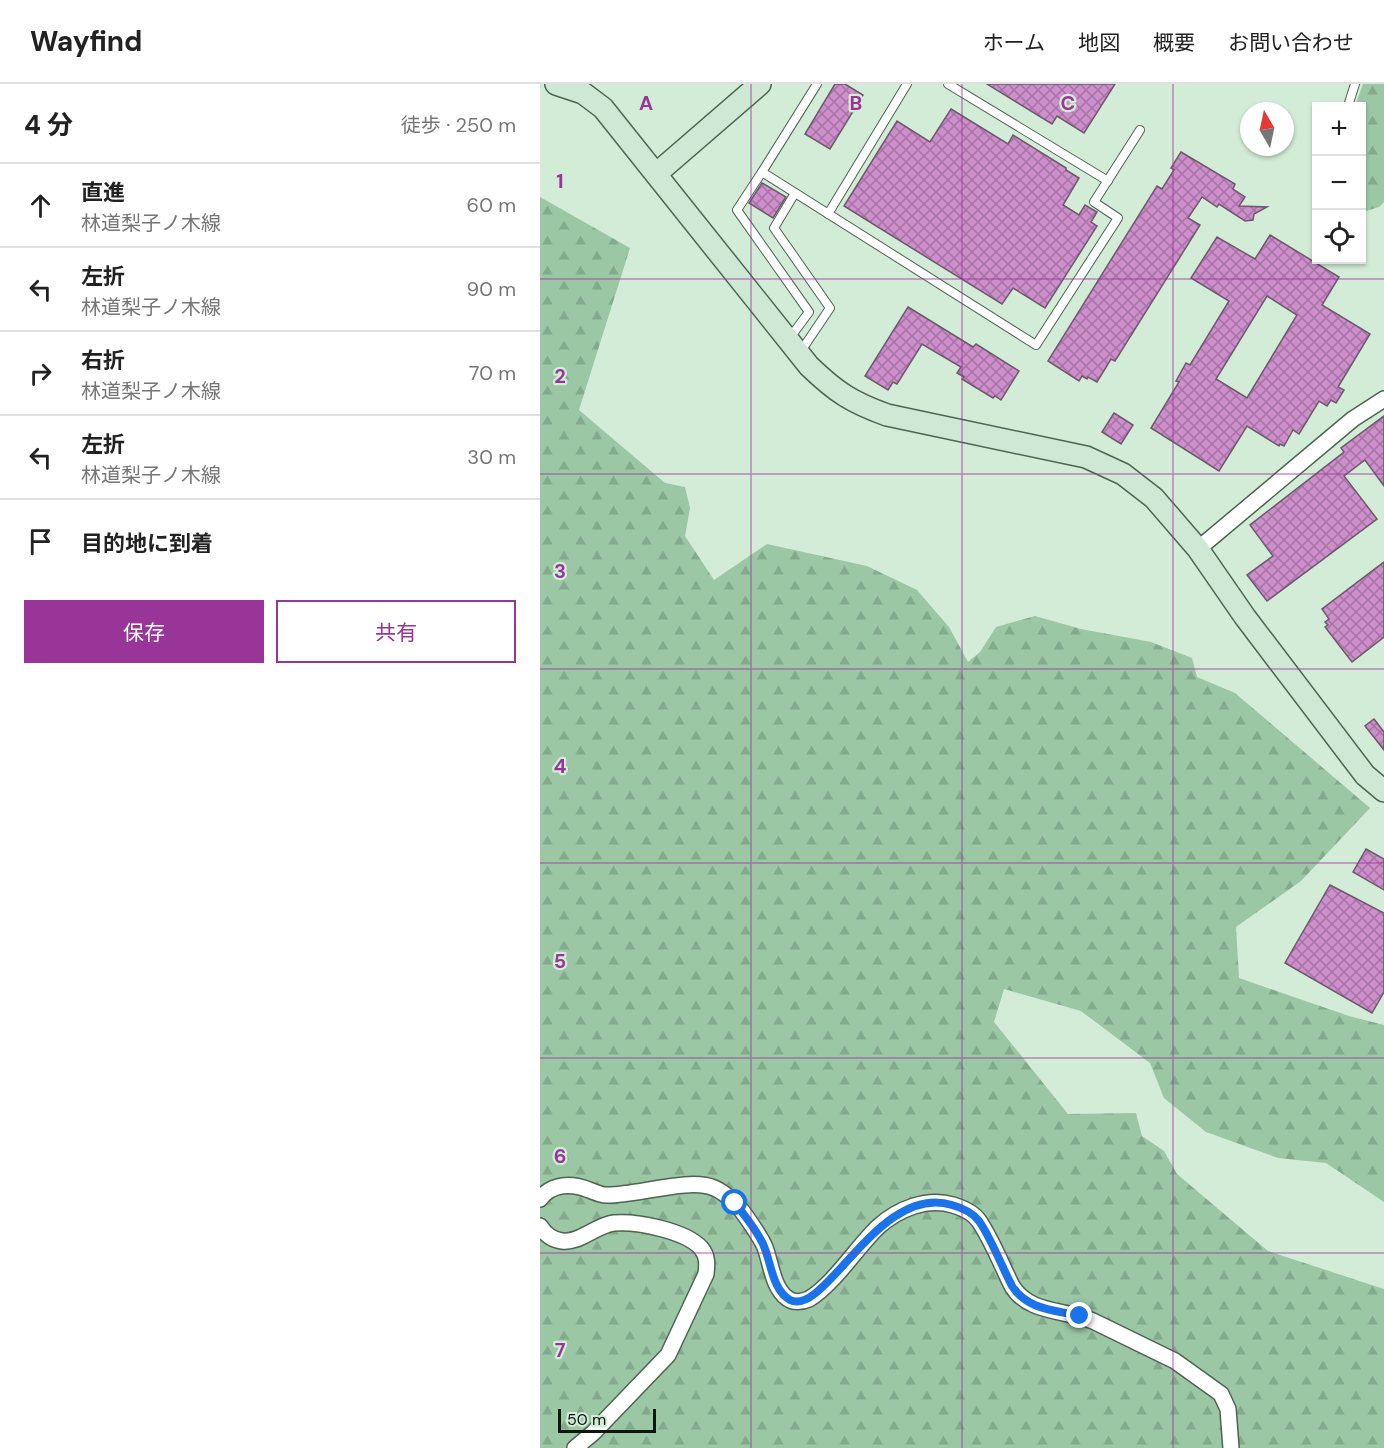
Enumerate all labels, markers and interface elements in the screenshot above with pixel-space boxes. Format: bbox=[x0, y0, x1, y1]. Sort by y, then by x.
text: Wayfind bbox=[30, 23, 142, 60]
text: ホーム bbox=[983, 29, 1045, 57]
text: 地図 bbox=[1078, 29, 1120, 57]
text: 概要 bbox=[1153, 29, 1195, 57]
text: お問い合わせ bbox=[1228, 29, 1354, 57]
text: A bbox=[639, 90, 653, 116]
text: B bbox=[850, 90, 862, 116]
text: C bbox=[1061, 90, 1075, 116]
north arrow bbox=[1240, 102, 1294, 156]
map controls bbox=[1312, 102, 1366, 264]
button: + bbox=[1312, 102, 1366, 156]
text: 4 分 bbox=[24, 108, 73, 142]
text: 徒歩 · 250 m bbox=[401, 112, 516, 138]
button: − bbox=[1312, 156, 1366, 210]
text: 1 bbox=[556, 168, 564, 194]
text: 直進 bbox=[81, 178, 125, 207]
icon: ahead bbox=[24, 189, 57, 222]
text: 60 m bbox=[467, 192, 516, 218]
text: 林道梨子ノ木線 bbox=[81, 210, 221, 236]
button: locate bbox=[1312, 210, 1366, 264]
text: 左折 bbox=[81, 262, 125, 291]
icon: left bbox=[24, 273, 57, 306]
text: 90 m bbox=[467, 276, 516, 302]
text: 林道梨子ノ木線 bbox=[81, 294, 221, 320]
text: 右折 bbox=[81, 346, 125, 375]
icon: right bbox=[24, 357, 57, 390]
text: 70 m bbox=[469, 360, 516, 386]
text: 2 bbox=[554, 363, 566, 389]
text: 林道梨子ノ木線 bbox=[81, 378, 221, 404]
text: 左折 bbox=[81, 430, 125, 459]
icon: left bbox=[24, 441, 57, 474]
text: 30 m bbox=[467, 444, 516, 470]
text: 林道梨子ノ木線 bbox=[81, 462, 221, 488]
icon: arrive bbox=[24, 525, 57, 558]
text: 目的地に到着 bbox=[81, 529, 213, 558]
text: 3 bbox=[554, 558, 566, 584]
button: 保存 bbox=[24, 600, 264, 663]
button: 共有 bbox=[276, 600, 516, 663]
text: 4 bbox=[554, 753, 567, 779]
text: 5 bbox=[554, 948, 566, 974]
text: 6 bbox=[554, 1143, 566, 1169]
route start bbox=[721, 1189, 747, 1215]
route end bbox=[1066, 1302, 1092, 1328]
text: 7 bbox=[555, 1337, 566, 1363]
scale bar bbox=[558, 1406, 656, 1434]
text: 50 m bbox=[567, 1409, 606, 1430]

